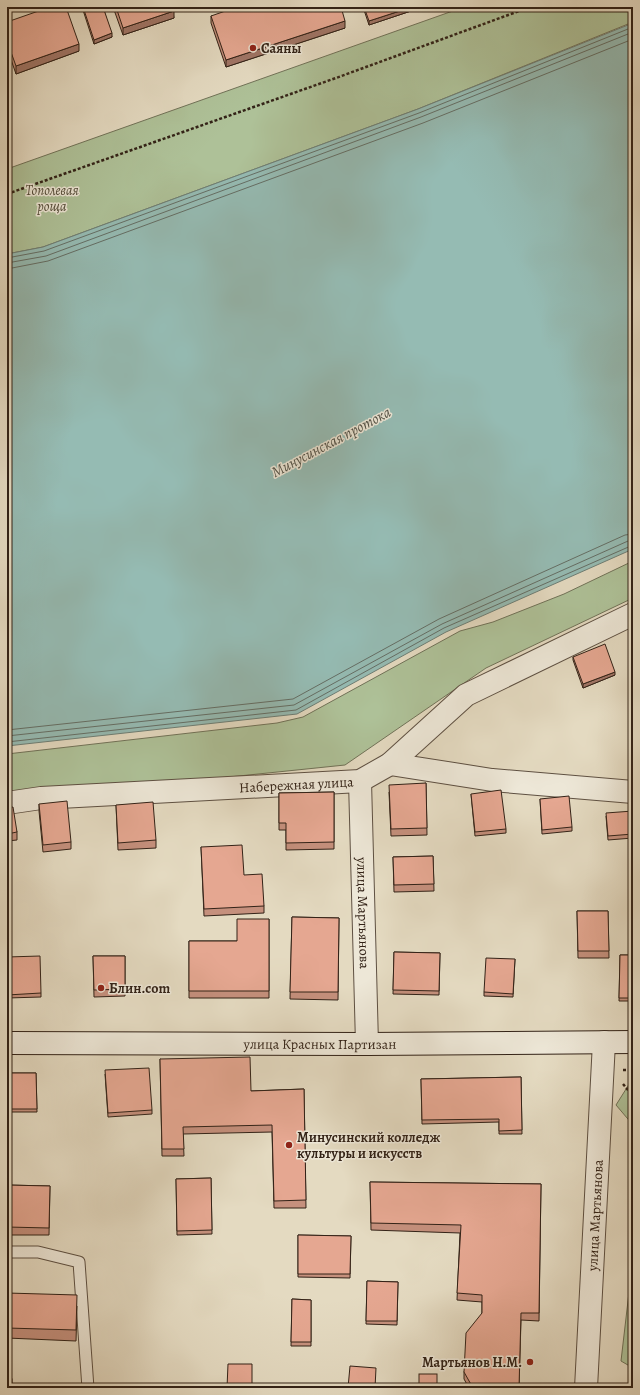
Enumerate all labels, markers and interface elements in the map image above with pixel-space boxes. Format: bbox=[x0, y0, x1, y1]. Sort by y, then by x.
place label: Саяны bbox=[261, 39, 302, 58]
marker: Саяны bbox=[248, 43, 258, 53]
park label: Тополевая роща bbox=[25, 181, 79, 216]
water label: Минусинская протока bbox=[268, 402, 394, 482]
street label: Набережная улица bbox=[239, 772, 354, 797]
street label: улица Мартьянова bbox=[353, 856, 375, 970]
place label: Блин.com bbox=[109, 979, 170, 998]
marker: Блин.com bbox=[96, 983, 106, 993]
street label: улица Красных Партизан bbox=[243, 1034, 397, 1054]
place label: Минусинский колледж культуры и искусств bbox=[297, 1128, 441, 1163]
marker: Минусинский колледж культуры и искусств bbox=[284, 1140, 294, 1150]
street label: улица Мартьянова bbox=[583, 1158, 607, 1272]
place label: Мартьянов Н.М. bbox=[422, 1353, 522, 1372]
marker: Мартьянов Н.М. bbox=[525, 1357, 535, 1367]

